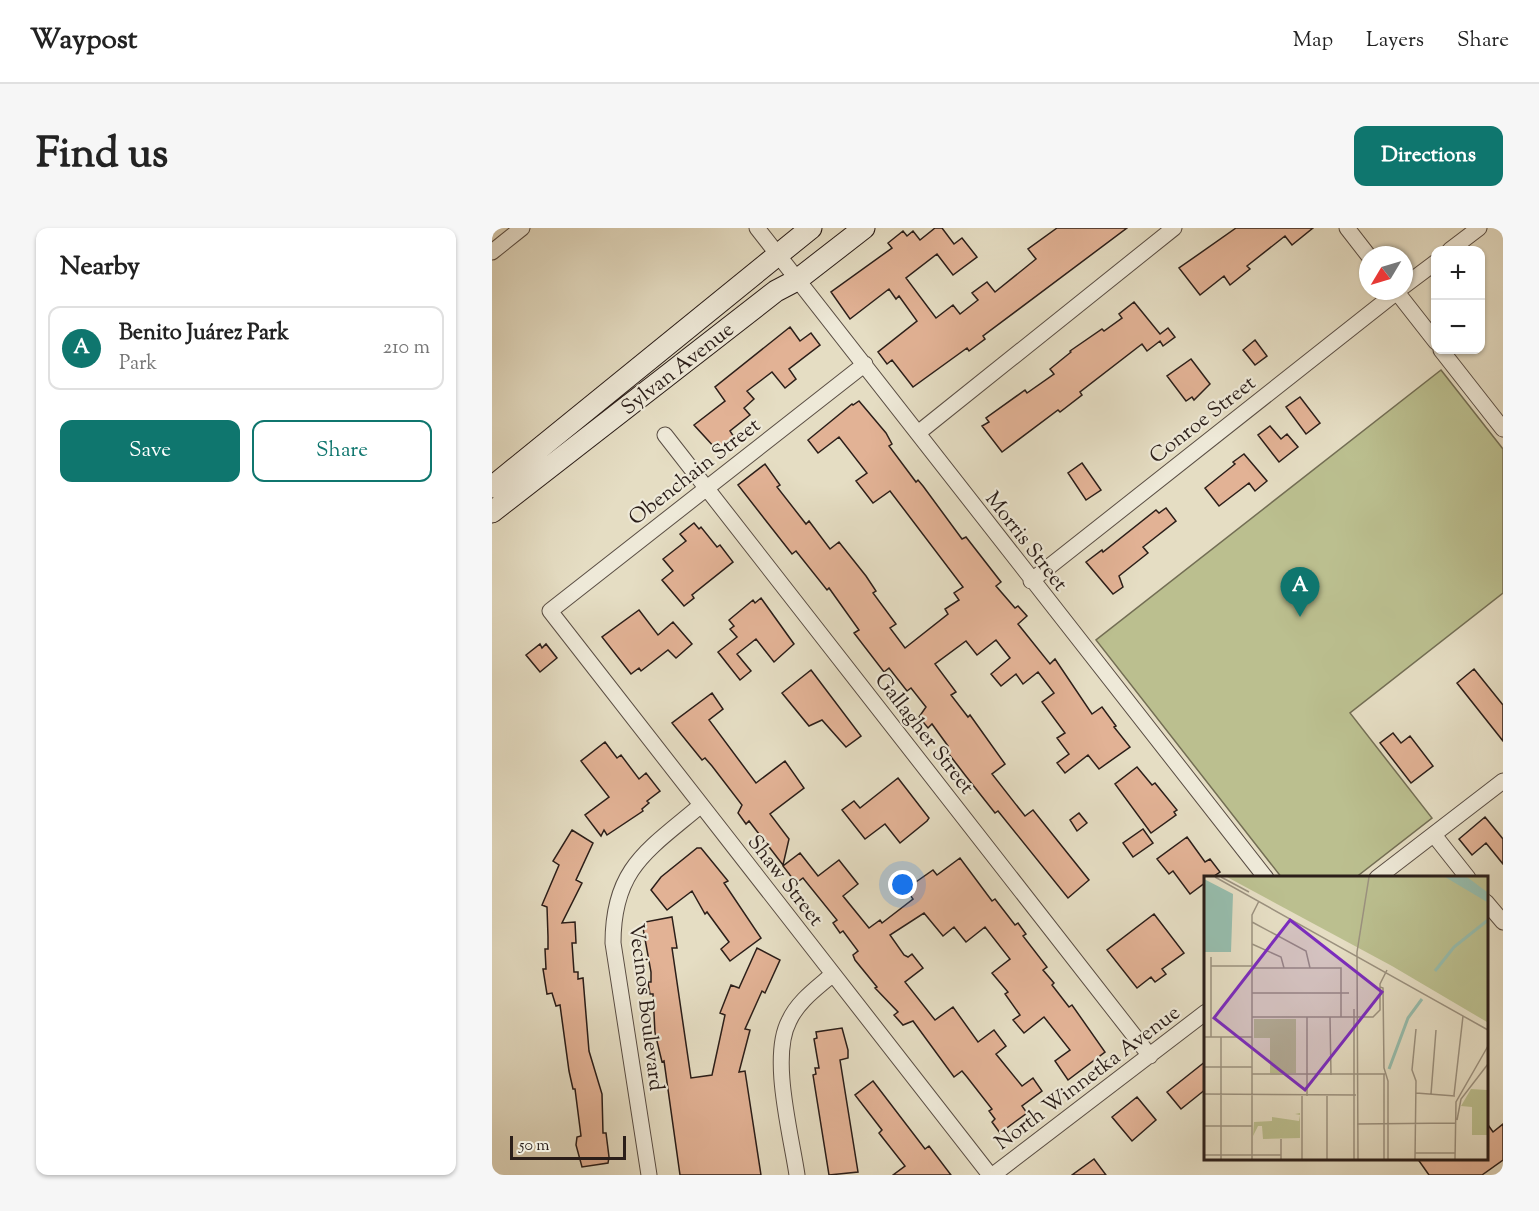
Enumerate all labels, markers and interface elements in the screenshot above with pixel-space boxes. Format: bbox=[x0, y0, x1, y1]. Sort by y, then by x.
text: Waypost bbox=[30, 21, 137, 61]
text: Map bbox=[1293, 26, 1333, 56]
text: Layers bbox=[1366, 26, 1424, 56]
text: Share bbox=[1457, 26, 1509, 56]
text: Find us bbox=[36, 126, 168, 186]
button: Directions bbox=[1354, 126, 1503, 186]
north arrow bbox=[1359, 246, 1413, 300]
map controls bbox=[1431, 246, 1485, 354]
button: + bbox=[1431, 246, 1485, 300]
text: Nearby bbox=[60, 249, 140, 286]
button: − bbox=[1431, 300, 1485, 354]
street label: Sylvan Avenue bbox=[615, 316, 741, 423]
text: Benito Juárez Park bbox=[119, 318, 289, 350]
text: A bbox=[73, 334, 90, 363]
text: 210 m bbox=[383, 334, 430, 363]
text: Park bbox=[119, 350, 157, 379]
street label: Conroe Street bbox=[1144, 369, 1263, 472]
street label: Obenchain Street bbox=[623, 412, 767, 534]
button: Save bbox=[60, 420, 240, 482]
button: Share bbox=[252, 420, 432, 482]
street label: Morris Street bbox=[977, 486, 1074, 598]
pin: A bbox=[1280, 568, 1320, 617]
street label: Gallagher Street bbox=[866, 667, 980, 801]
street label: Shaw Street bbox=[739, 829, 830, 933]
your location bbox=[888, 870, 917, 899]
inset map bbox=[1204, 876, 1488, 1160]
street label: Vecinos Boulevard bbox=[620, 922, 670, 1093]
street label: North Winnetka Avenue bbox=[989, 999, 1187, 1158]
scale bar bbox=[510, 1133, 626, 1160]
text: 50 m bbox=[519, 1135, 550, 1158]

